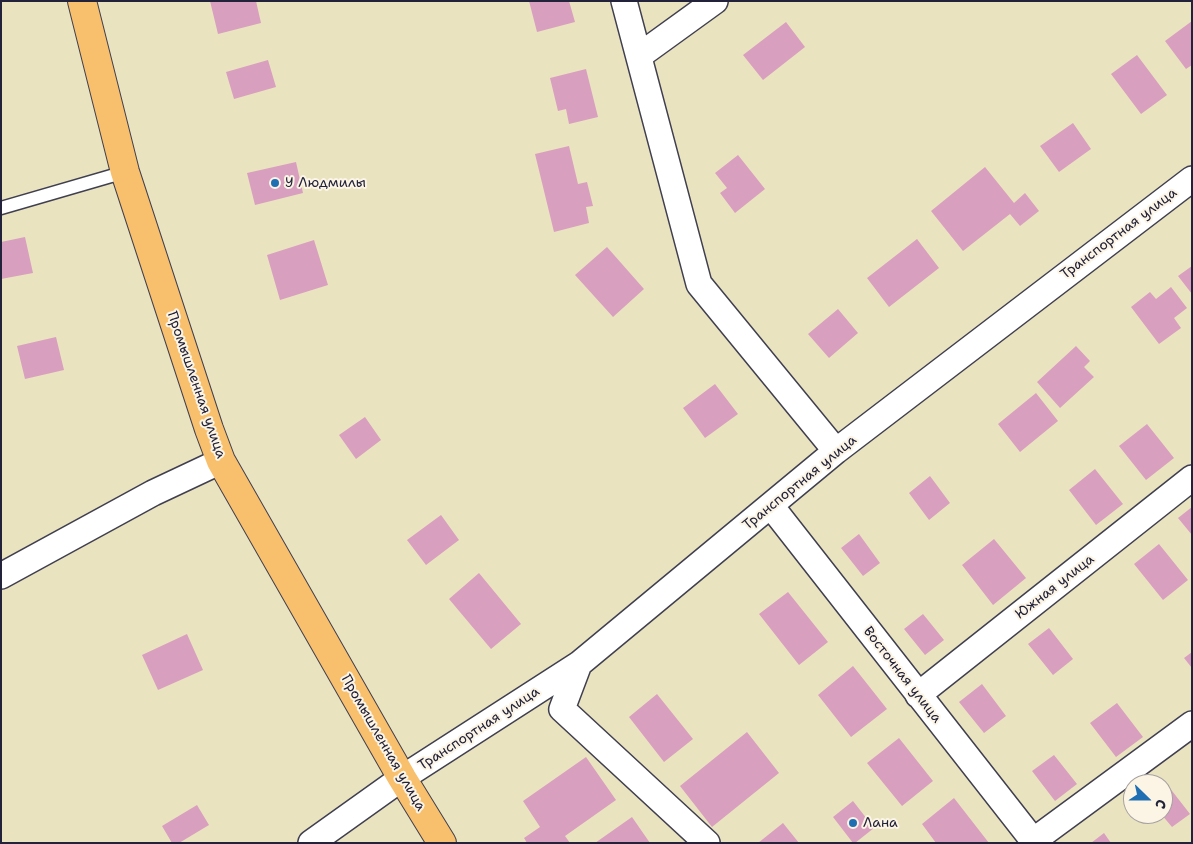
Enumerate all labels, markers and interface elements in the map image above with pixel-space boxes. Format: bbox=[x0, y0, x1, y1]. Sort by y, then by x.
place label: У Людмилы bbox=[285, 175, 366, 191]
marker: У Людмилы bbox=[269, 177, 281, 189]
street label: Транспортная улица bbox=[1057, 185, 1181, 283]
street label: Промышленная улица bbox=[163, 309, 229, 461]
street label: Транспортная улица bbox=[740, 432, 860, 534]
street label: Южная улица bbox=[1012, 551, 1098, 623]
street label: Восточная улица bbox=[859, 624, 945, 726]
street label: Промышленная улица bbox=[337, 672, 429, 814]
street label: Транспортная улица bbox=[415, 683, 543, 775]
north arrow bbox=[1123, 774, 1173, 824]
text: С bbox=[1151, 797, 1171, 812]
place label: Лана bbox=[863, 815, 898, 831]
marker: Лана bbox=[847, 817, 859, 829]

